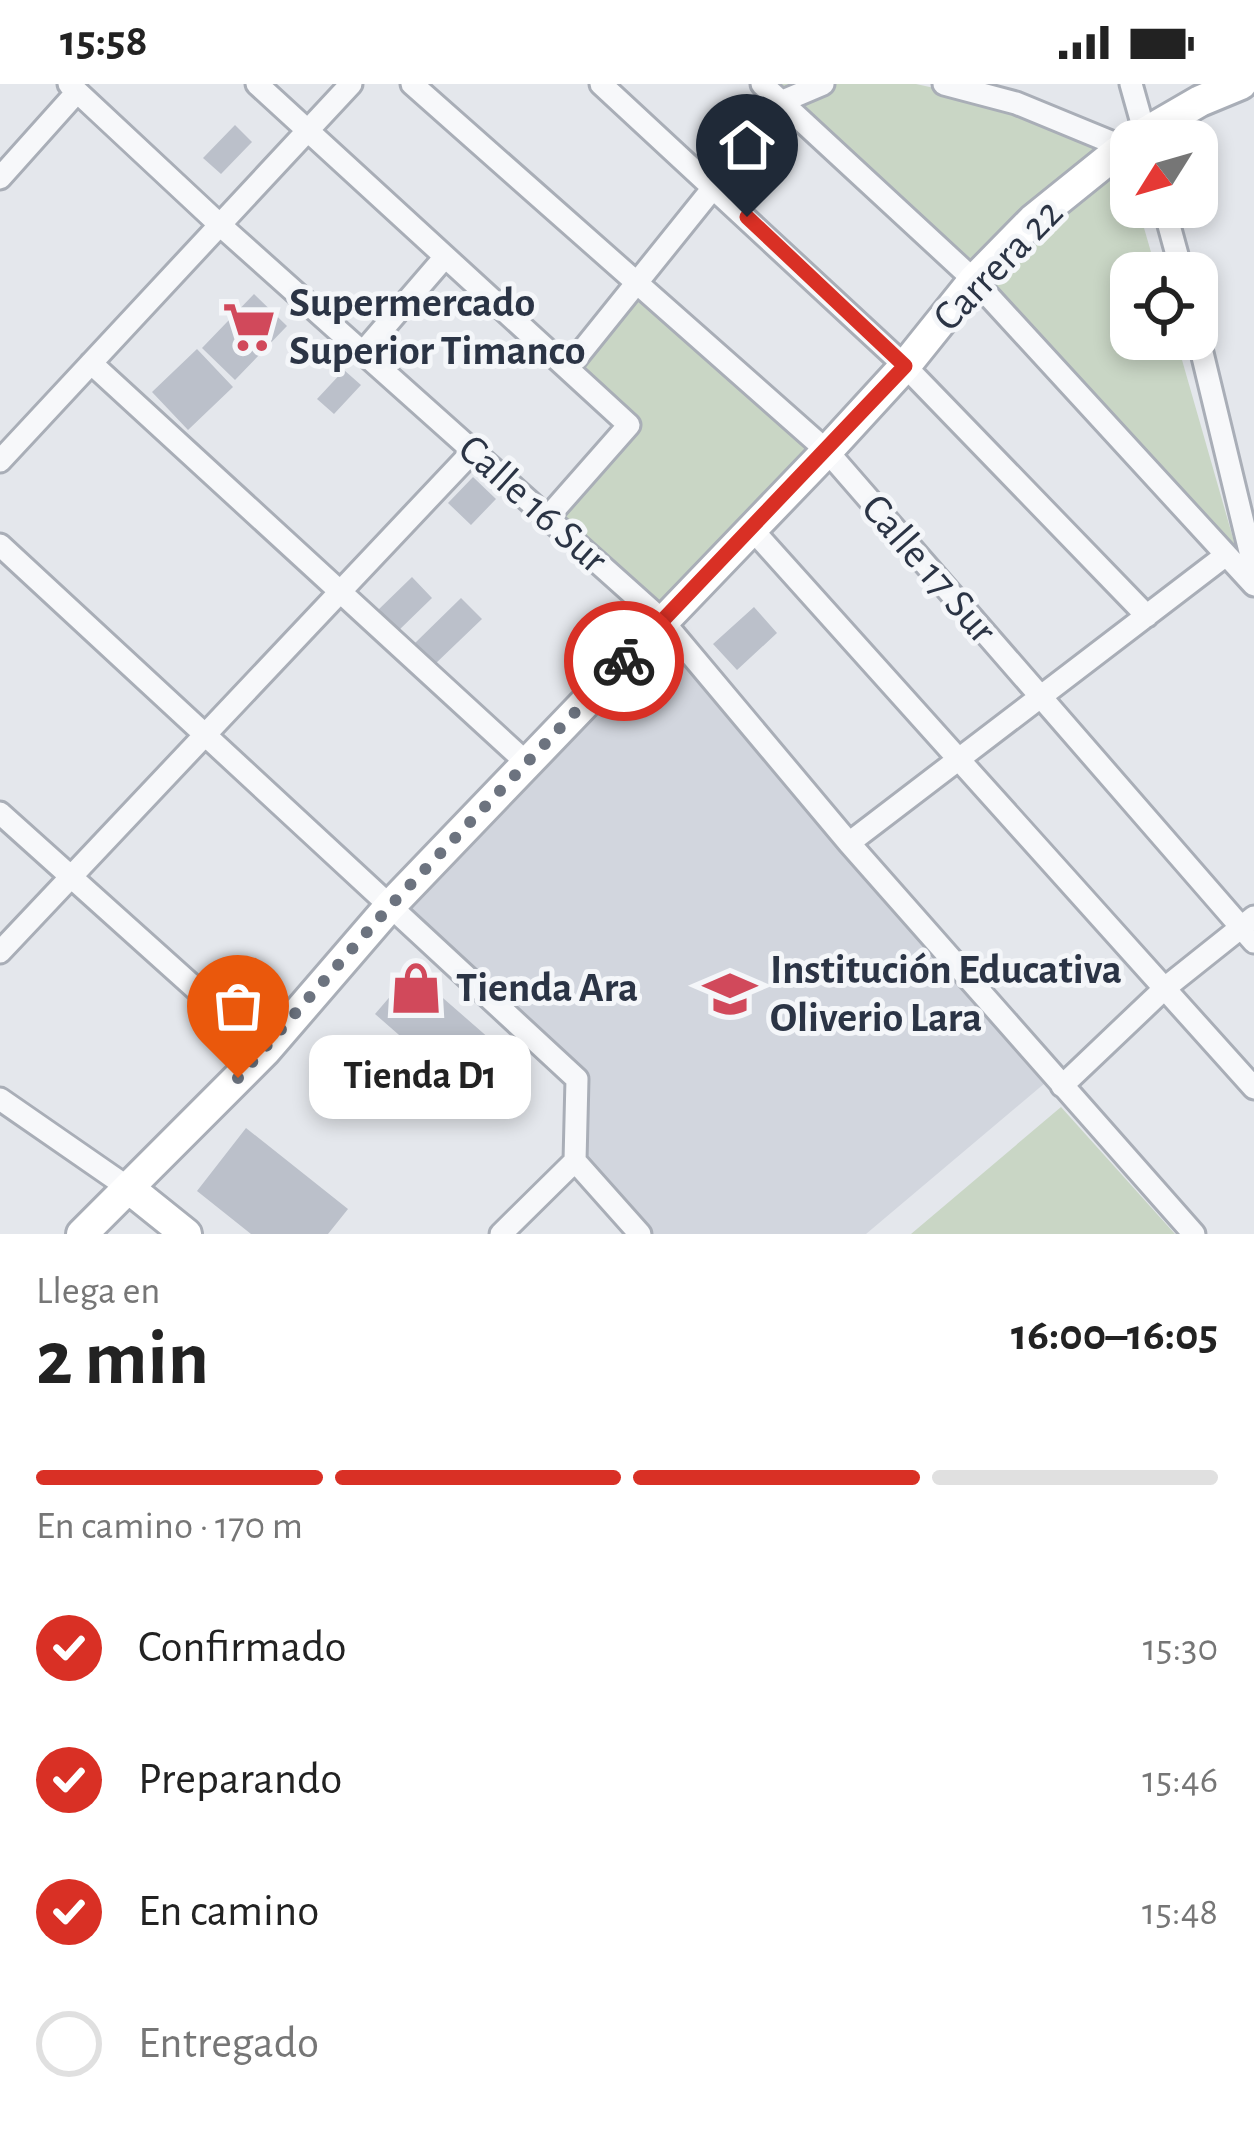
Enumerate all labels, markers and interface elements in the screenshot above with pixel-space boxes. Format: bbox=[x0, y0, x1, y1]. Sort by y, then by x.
text: 15:58 bbox=[60, 19, 148, 64]
pin bbox=[696, 94, 798, 217]
icon: home bbox=[714, 112, 780, 178]
north arrow bbox=[1110, 120, 1218, 228]
map controls bbox=[1110, 120, 1218, 360]
street label: Carrera 22 bbox=[926, 191, 1070, 339]
button: locate bbox=[1110, 252, 1218, 360]
place label: Supermercado Superior Timanco bbox=[289, 282, 586, 372]
supermarket icon: Supermercado Superior Timanco bbox=[220, 298, 278, 356]
street label: Calle 16 Sur bbox=[451, 427, 616, 581]
street label: Calle 17 Sur bbox=[854, 487, 1005, 652]
courier bbox=[564, 601, 684, 721]
icon: bike bbox=[591, 628, 657, 694]
place label: Institución Educativa Oliverio Lara bbox=[770, 949, 1122, 1039]
pin bbox=[187, 955, 289, 1078]
shop icon: Tienda Ara bbox=[387, 959, 445, 1017]
school or university icon: Institución Educativa Oliverio Lara bbox=[701, 965, 759, 1023]
place label: Tienda Ara bbox=[456, 967, 638, 1009]
icon: bag bbox=[205, 973, 271, 1039]
callout: Tienda D1 bbox=[310, 1036, 532, 1120]
text: Tienda D1 bbox=[343, 1057, 497, 1096]
text: Llega en bbox=[36, 1272, 161, 1311]
text: 16:00–16:05 bbox=[1011, 1313, 1218, 1358]
text: 2 min bbox=[36, 1321, 209, 1399]
text: En camino · 170 m bbox=[36, 1507, 303, 1546]
icon: check bbox=[36, 1615, 102, 1681]
text: Confirmado bbox=[138, 1625, 347, 1670]
text: 15:30 bbox=[1143, 1629, 1218, 1668]
icon: check bbox=[36, 1747, 102, 1813]
text: Preparando bbox=[138, 1757, 342, 1802]
text: 15:46 bbox=[1142, 1761, 1218, 1800]
icon: check bbox=[36, 1879, 102, 1945]
text: En camino bbox=[138, 1889, 319, 1934]
text: 15:48 bbox=[1142, 1893, 1218, 1932]
text: Entregado bbox=[138, 2021, 319, 2066]

